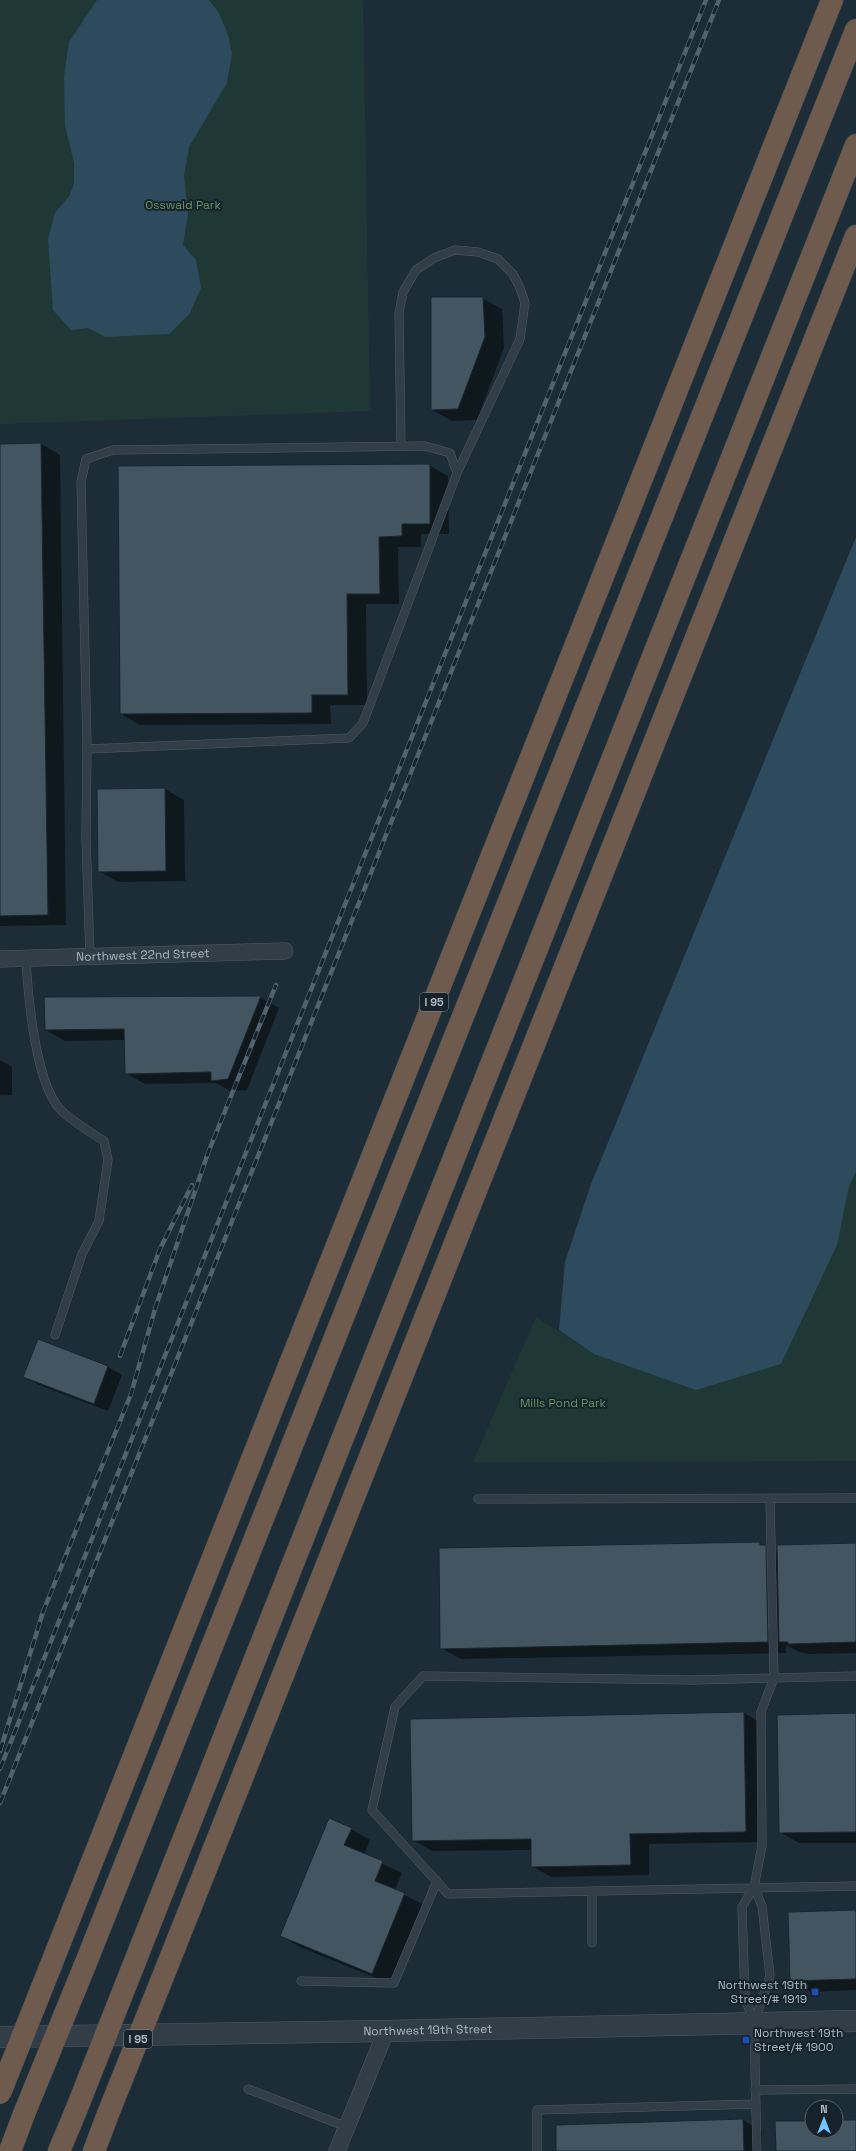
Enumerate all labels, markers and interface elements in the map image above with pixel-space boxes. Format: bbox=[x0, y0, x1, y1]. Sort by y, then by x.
park label: Osswald Park bbox=[145, 197, 221, 213]
street label: Northwest 22nd Street bbox=[76, 945, 210, 965]
road number: I 95 bbox=[420, 993, 448, 1011]
park label: Mills Pond Park bbox=[520, 1395, 607, 1411]
place label: Northwest 19th Street/# 1919 bbox=[718, 1977, 807, 2007]
marker: Northwest 19th Street/# 1919 bbox=[810, 1987, 820, 1997]
street label: Northwest 19th Street bbox=[363, 2021, 493, 2039]
place label: Northwest 19th Street/# 1900 bbox=[754, 2025, 843, 2055]
road number: I 95 bbox=[124, 2030, 152, 2048]
marker: Northwest 19th Street/# 1900 bbox=[741, 2035, 751, 2045]
north arrow bbox=[804, 2099, 844, 2139]
text: N bbox=[820, 2102, 828, 2116]

